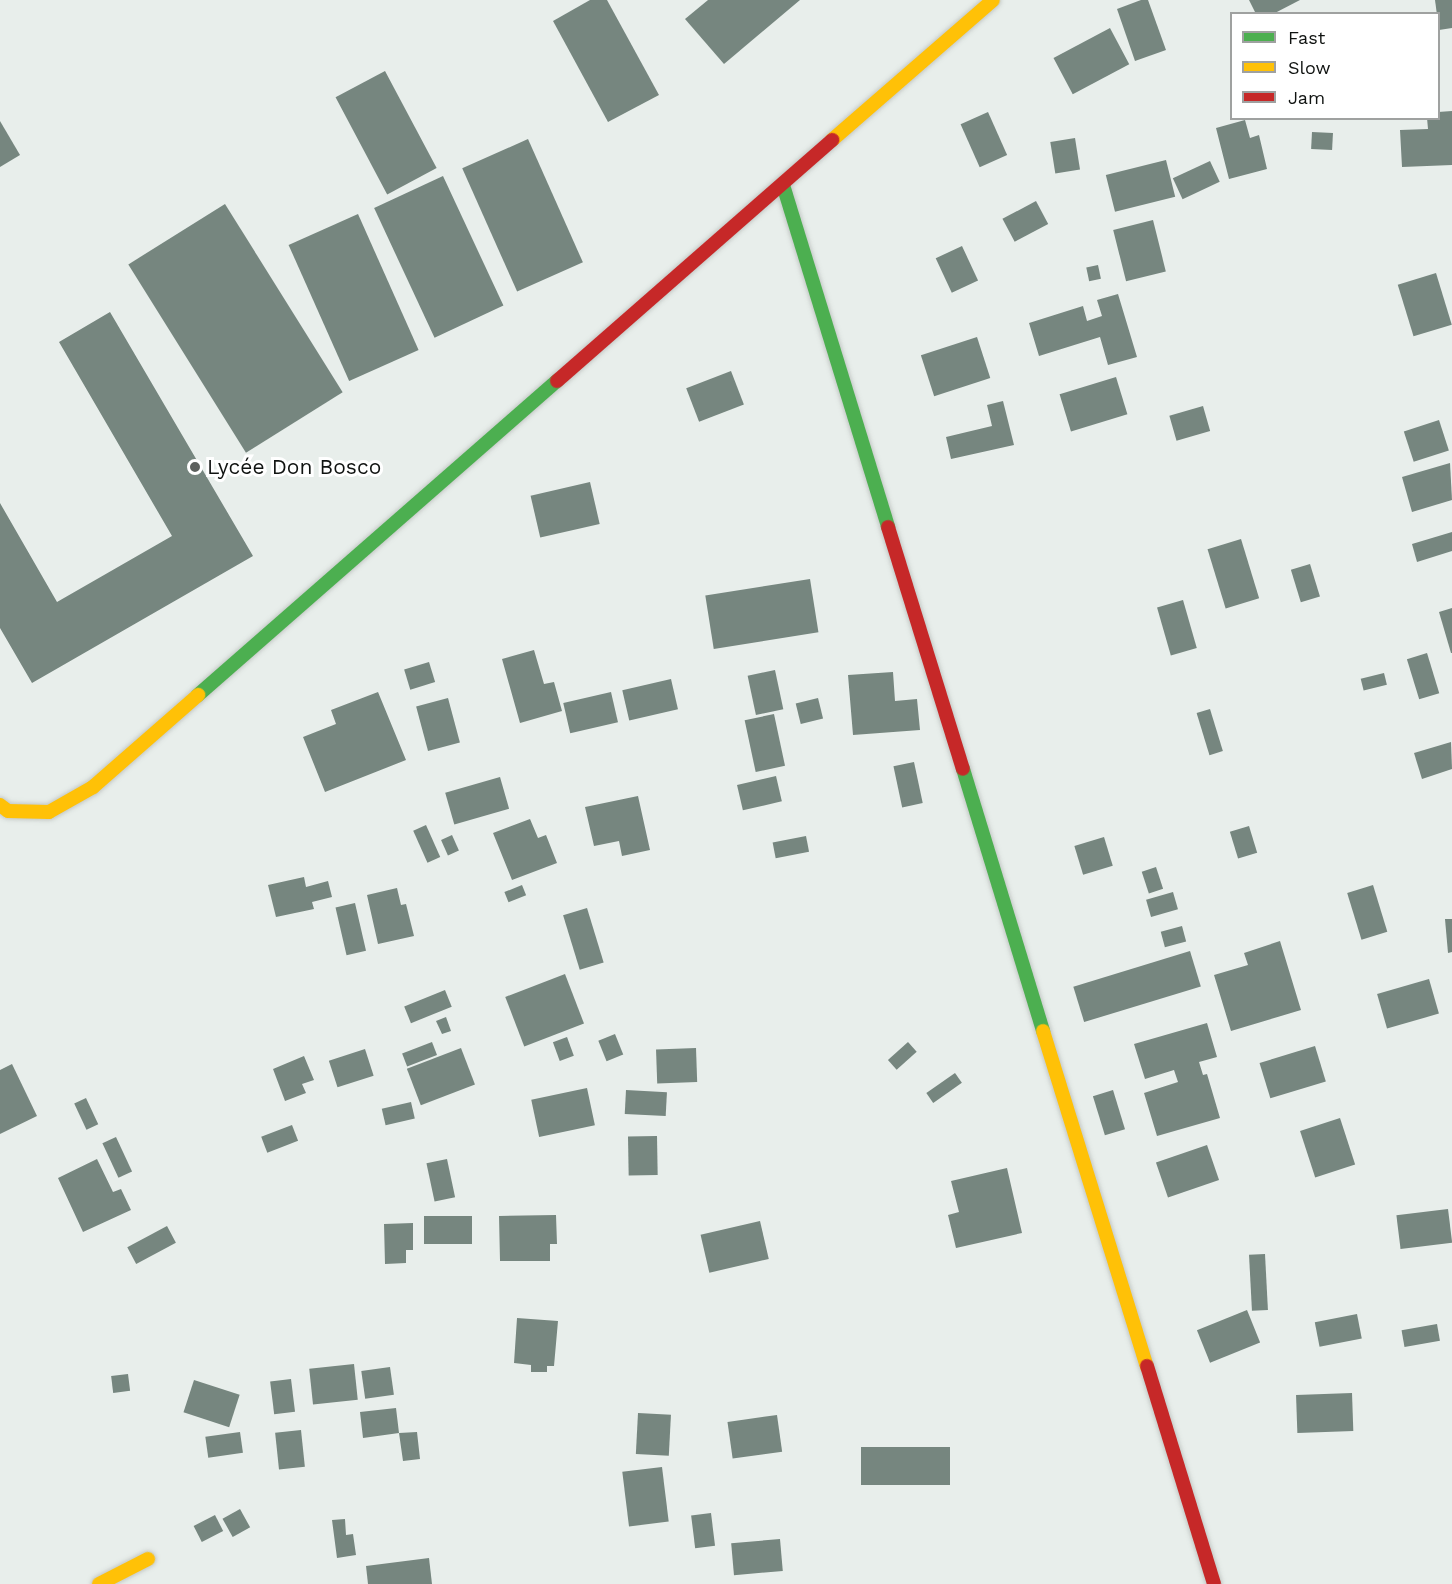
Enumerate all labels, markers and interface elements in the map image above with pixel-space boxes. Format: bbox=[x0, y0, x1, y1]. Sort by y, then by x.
legend bbox=[1230, 12, 1440, 120]
text: Fast bbox=[1288, 27, 1325, 48]
text: Slow bbox=[1288, 57, 1331, 78]
text: Jam bbox=[1288, 87, 1325, 108]
place label: Lycée Don Bosco bbox=[207, 454, 381, 480]
marker: Lycée Don Bosco bbox=[188, 460, 202, 474]

